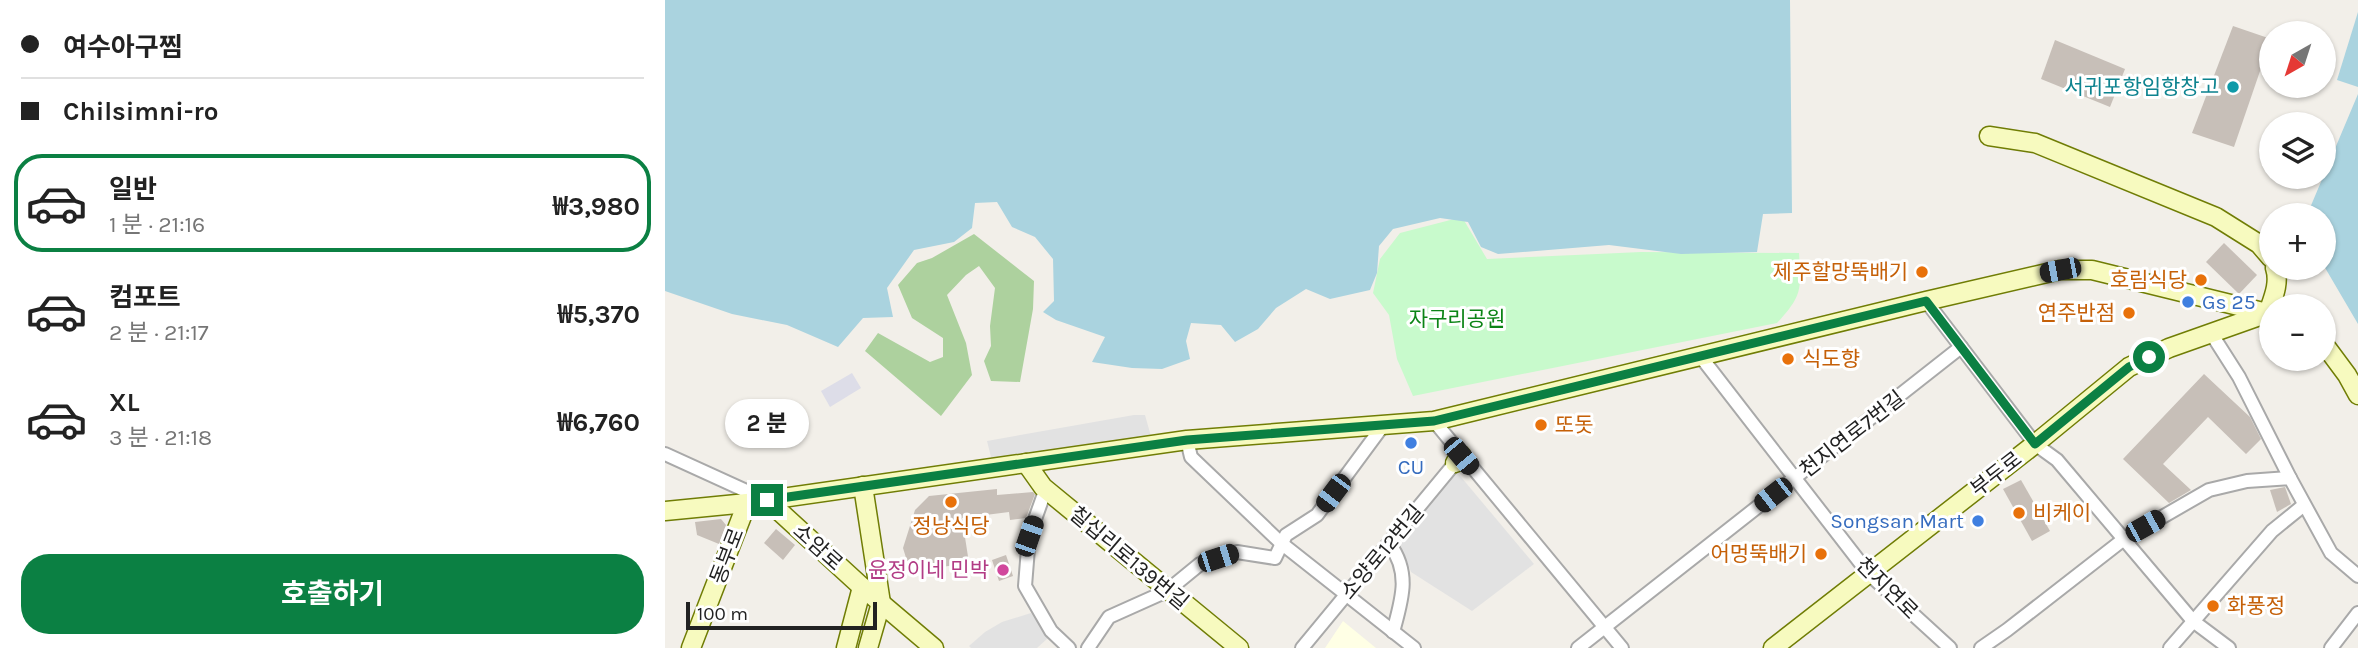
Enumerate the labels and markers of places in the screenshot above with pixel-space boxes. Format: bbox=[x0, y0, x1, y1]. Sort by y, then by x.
place label: 서귀포항임항창고 bbox=[2064, 75, 2219, 99]
marker: 서귀포항임항창고 bbox=[2225, 79, 2241, 95]
place label: 제주할망뚝배기 bbox=[1773, 260, 1908, 284]
marker: 제주할망뚝배기 bbox=[1914, 264, 1930, 280]
place label: 호림식당 bbox=[2110, 268, 2187, 292]
marker: 호림식당 bbox=[2193, 272, 2209, 288]
place label: Gs 25 bbox=[2202, 290, 2256, 314]
marker: Gs 25 bbox=[2180, 294, 2196, 310]
place label: 연주반점 bbox=[2038, 301, 2115, 325]
marker: 연주반점 bbox=[2121, 305, 2137, 321]
place label: 식도향 bbox=[1802, 347, 1860, 371]
marker: 식도향 bbox=[1780, 351, 1796, 367]
place label: 또돗 bbox=[1555, 413, 1594, 437]
marker: 또돗 bbox=[1533, 417, 1549, 433]
marker: CU bbox=[1403, 435, 1419, 451]
place label: CU bbox=[1398, 455, 1424, 479]
marker: 정낭식당 bbox=[943, 494, 959, 510]
place label: 비케이 bbox=[2033, 501, 2091, 525]
marker: 비케이 bbox=[2011, 505, 2027, 521]
place label: Songsan Mart bbox=[1830, 509, 1964, 533]
marker: Songsan Mart bbox=[1970, 513, 1986, 529]
place label: 정낭식당 bbox=[912, 514, 990, 538]
place label: 어멍뚝배기 bbox=[1710, 542, 1807, 566]
marker: 어멍뚝배기 bbox=[1813, 546, 1829, 562]
place label: 윤정이네 민박 bbox=[868, 558, 989, 582]
marker: 윤정이네 민박 bbox=[995, 562, 1011, 578]
place label: 화풍정 bbox=[2227, 594, 2285, 618]
marker: 화풍정 bbox=[2205, 598, 2221, 614]

